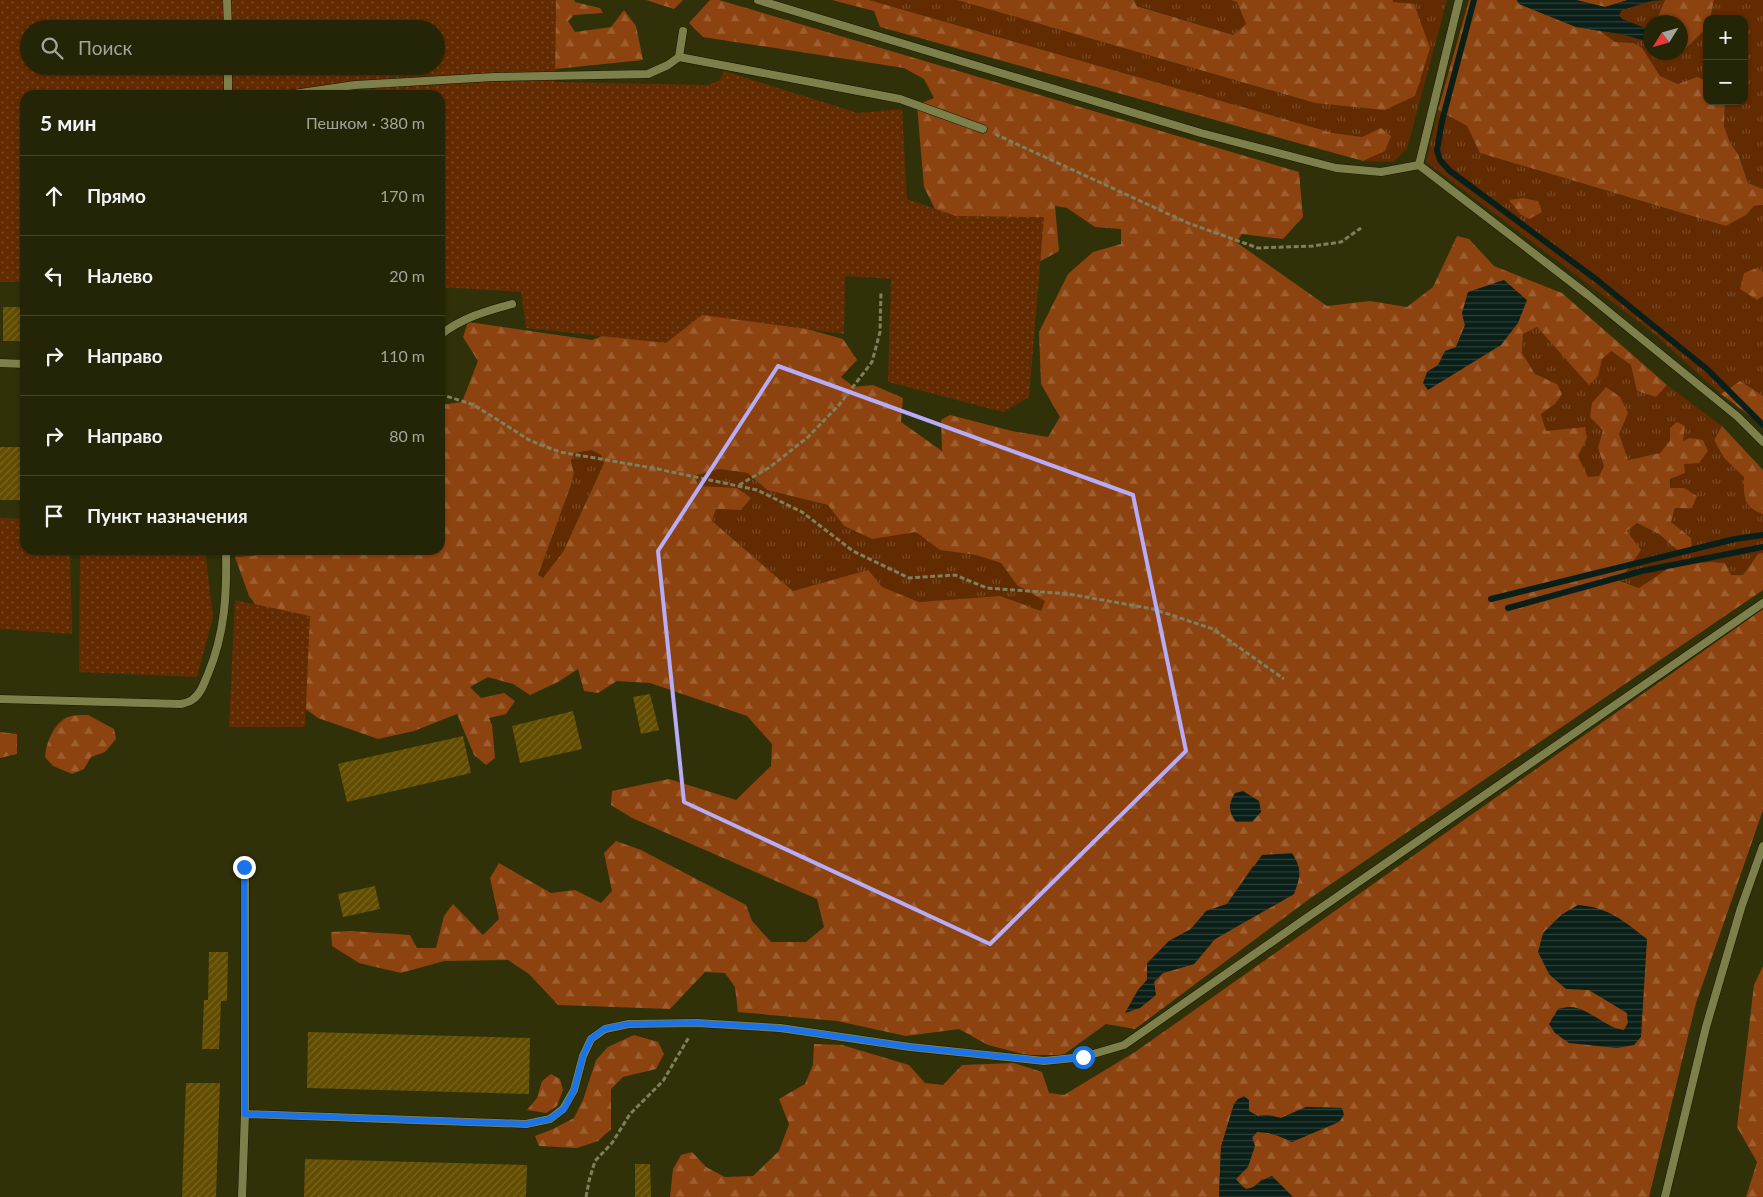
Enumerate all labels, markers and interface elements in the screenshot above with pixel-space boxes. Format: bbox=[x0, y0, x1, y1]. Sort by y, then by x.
north arrow bbox=[1643, 15, 1688, 60]
map controls bbox=[1703, 15, 1748, 105]
button: + bbox=[1703, 15, 1748, 60]
search box bbox=[20, 20, 445, 75]
icon: search bbox=[38, 34, 66, 62]
text: Поиск bbox=[78, 36, 132, 59]
button: − bbox=[1703, 60, 1748, 105]
text: 5 мин bbox=[40, 110, 97, 135]
text: Пешком · 380 m bbox=[306, 113, 425, 132]
icon: ahead bbox=[40, 182, 68, 210]
text: Прямо bbox=[87, 184, 146, 207]
text: 170 m bbox=[380, 186, 425, 205]
icon: left bbox=[40, 262, 68, 290]
text: Налево bbox=[87, 264, 153, 287]
text: 20 m bbox=[389, 266, 425, 285]
icon: right bbox=[40, 342, 68, 370]
text: Направо bbox=[87, 344, 163, 367]
text: 110 m bbox=[380, 346, 425, 365]
icon: right bbox=[40, 422, 68, 450]
text: Направо bbox=[87, 424, 163, 447]
text: 80 m bbox=[389, 426, 425, 445]
icon: arrive bbox=[40, 502, 68, 530]
text: Пункт назначения bbox=[87, 504, 248, 527]
route end bbox=[233, 856, 256, 879]
route start bbox=[1072, 1046, 1095, 1069]

